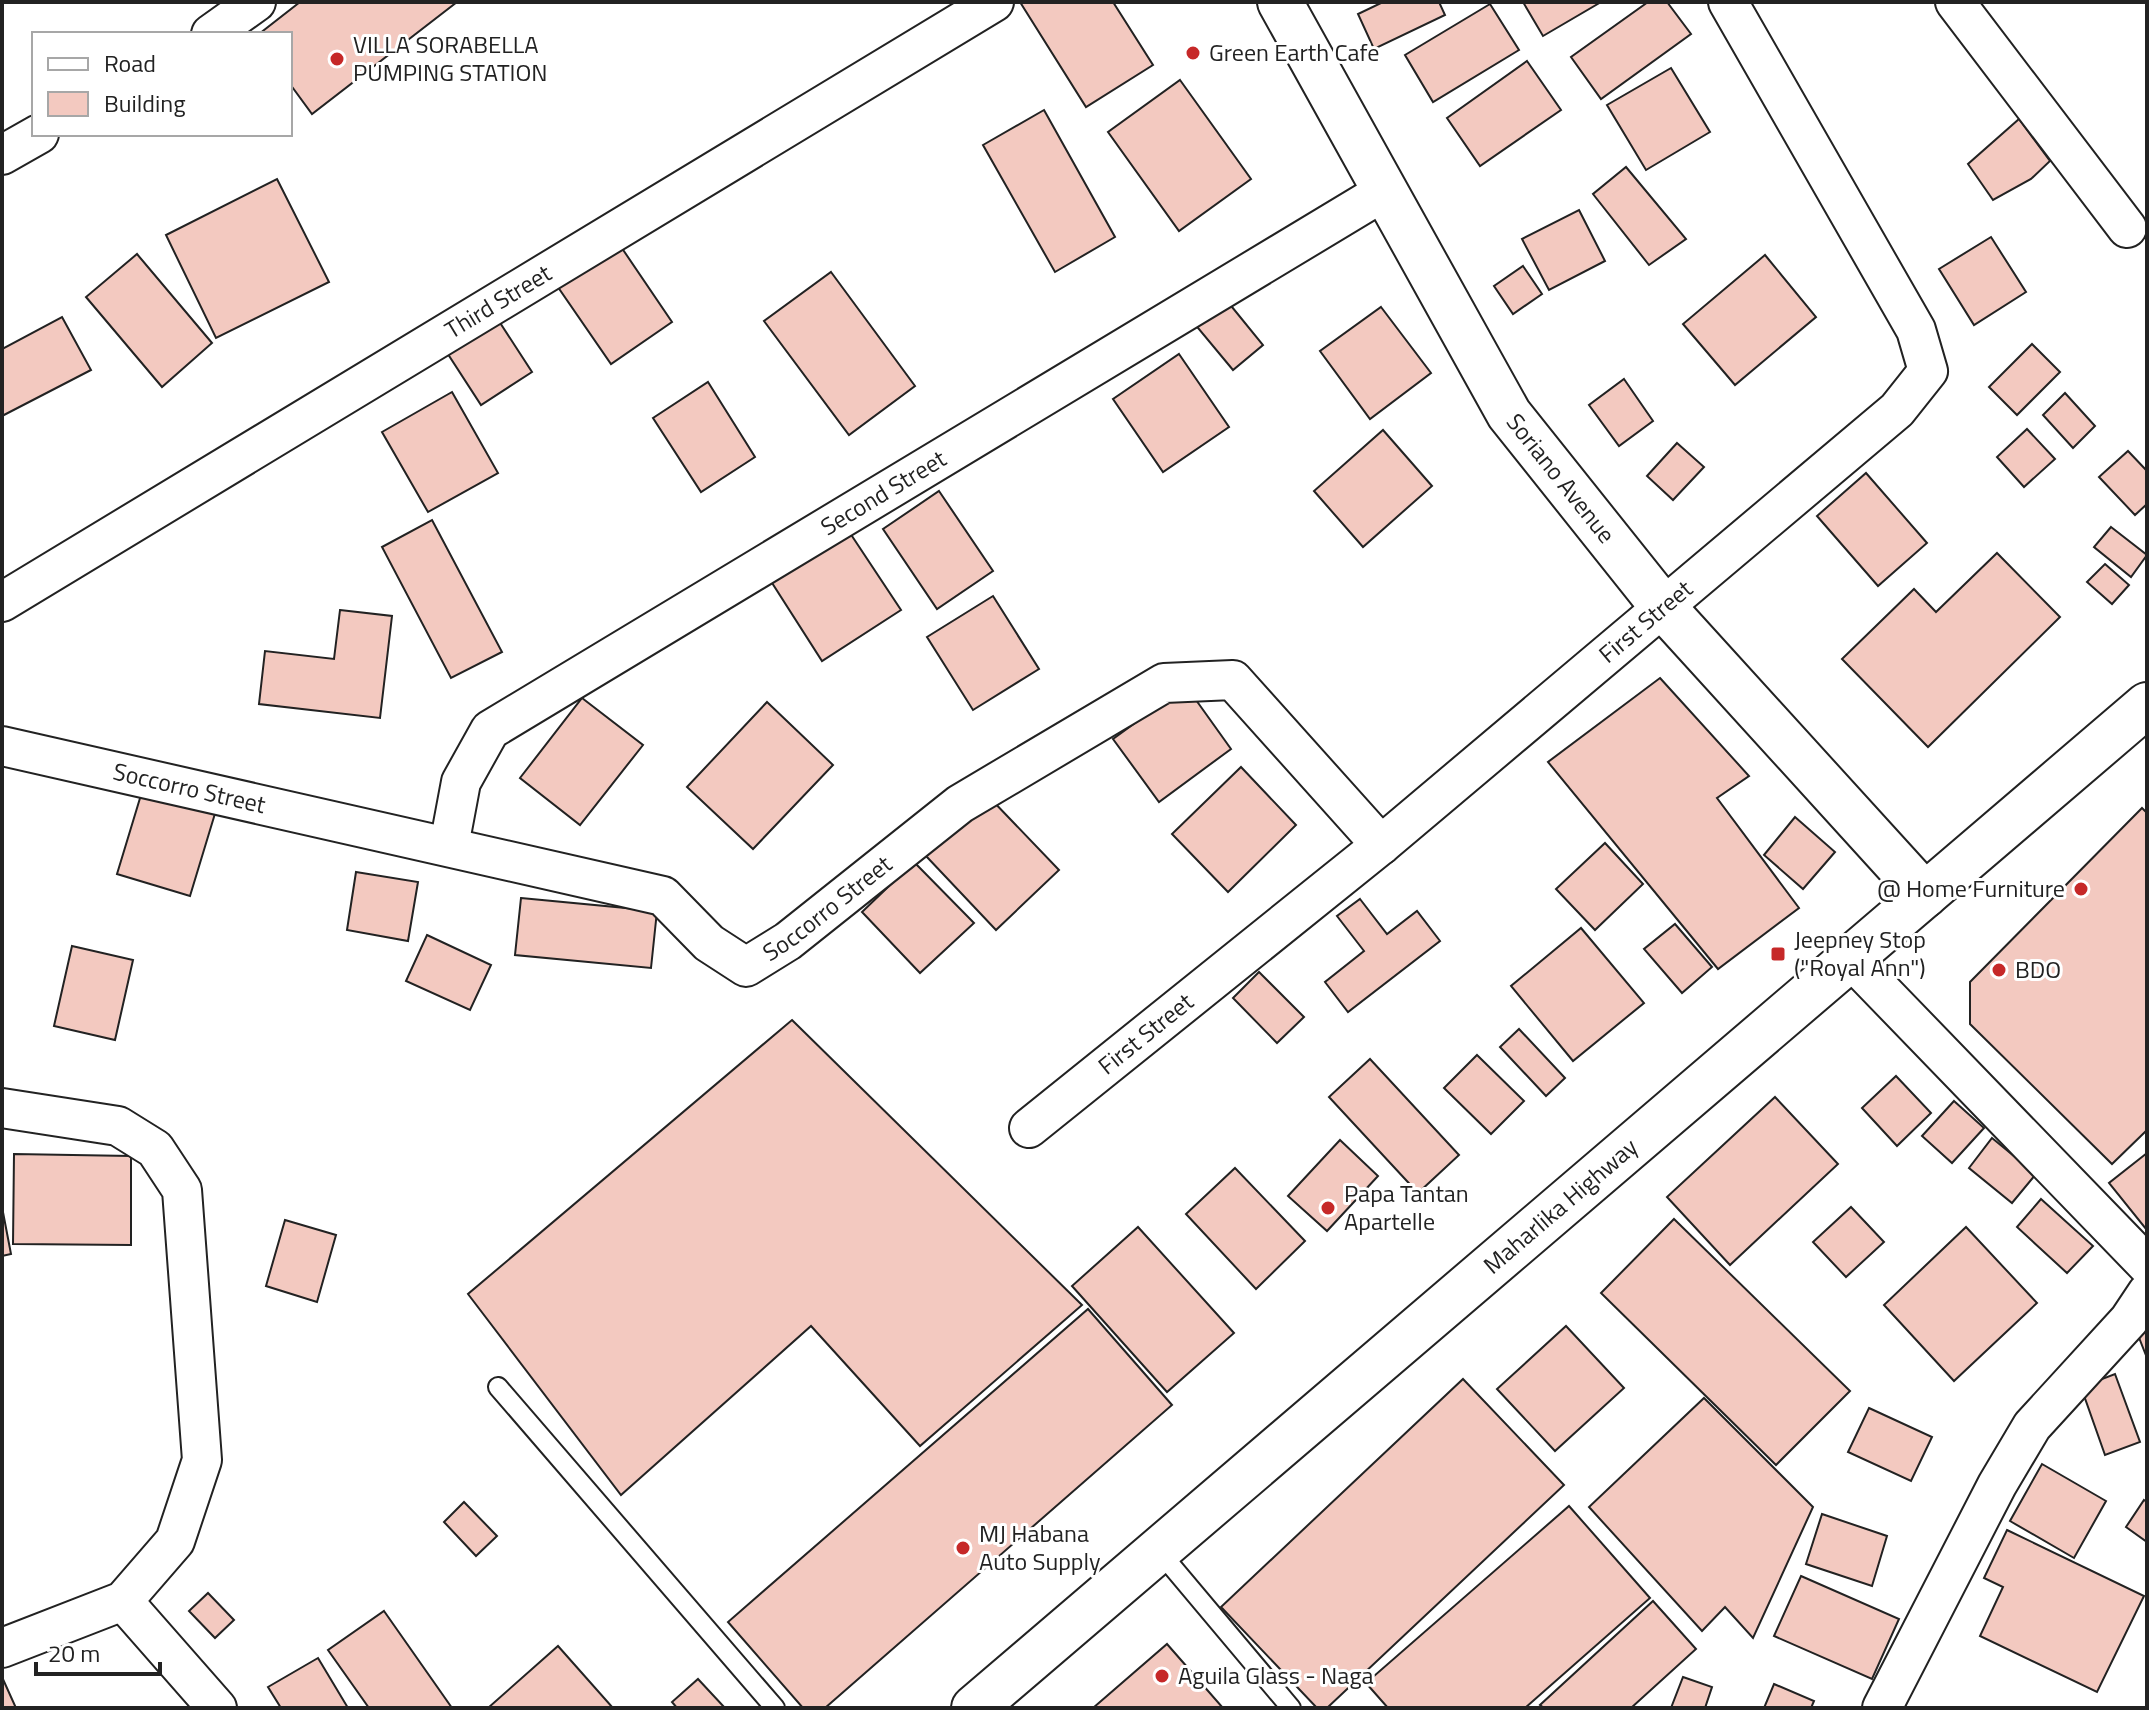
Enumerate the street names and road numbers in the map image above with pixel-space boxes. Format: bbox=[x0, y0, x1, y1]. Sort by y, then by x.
street label: Third Street bbox=[438, 255, 558, 347]
street label: Soriano Avenue bbox=[1498, 405, 1624, 551]
street label: Second Street bbox=[813, 440, 953, 544]
street label: First Street bbox=[1590, 570, 1700, 671]
street label: Soccorro Street bbox=[110, 753, 270, 822]
street label: Soccorro Street bbox=[755, 846, 900, 970]
street label: First Street bbox=[1090, 983, 1201, 1083]
street label: Maharlika Highway bbox=[1475, 1129, 1646, 1282]

